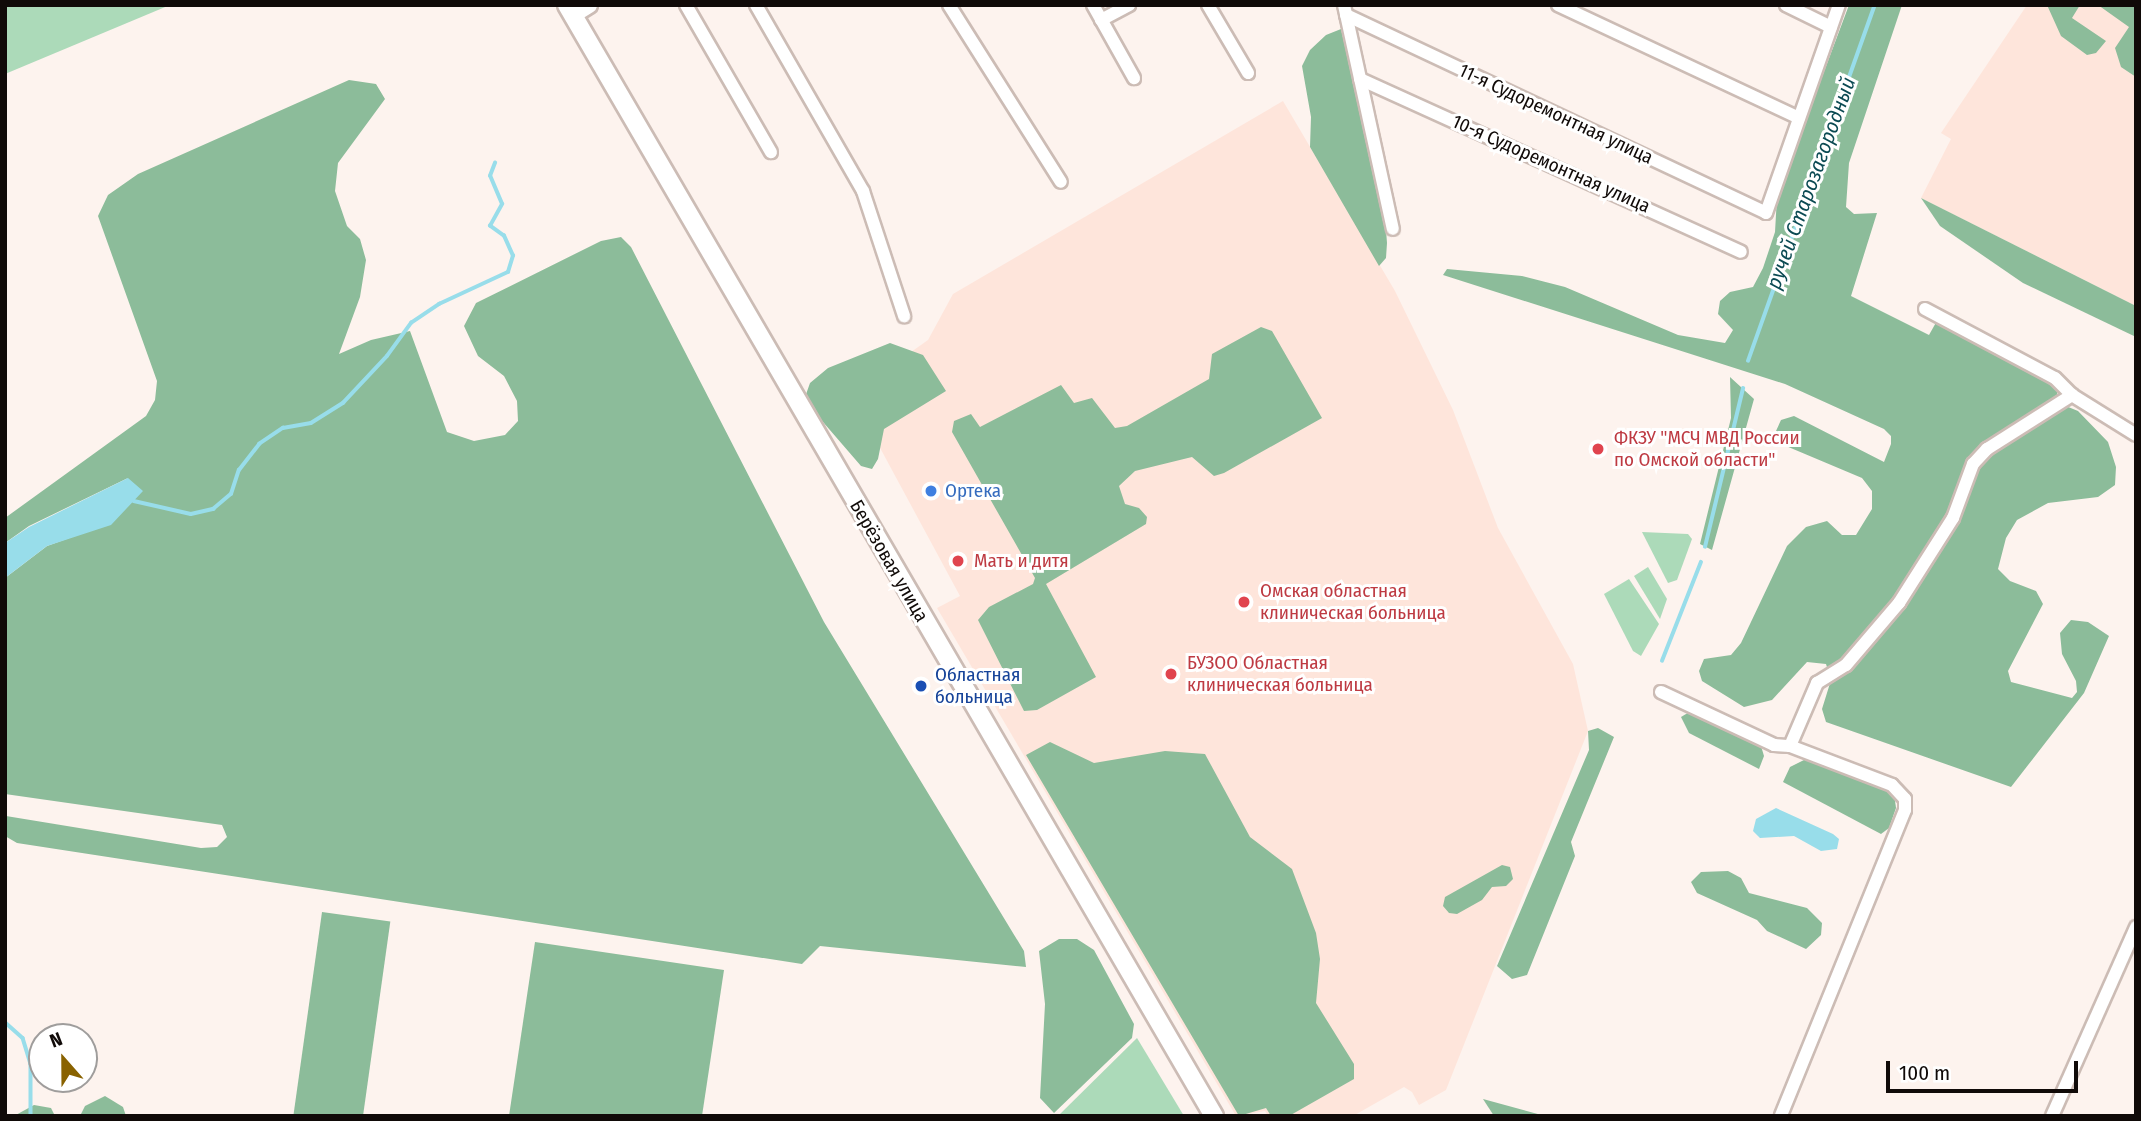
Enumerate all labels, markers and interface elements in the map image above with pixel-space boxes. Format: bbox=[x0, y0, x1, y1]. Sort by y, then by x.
street label: 11-я Судоремонтная улица bbox=[1455, 59, 1657, 169]
water label: ручей Старозагородный bbox=[1761, 74, 1861, 292]
street label: 10-я Судоремонтная улица bbox=[1448, 110, 1654, 218]
place label: ФКЗУ "МСЧ МВД России по Омской области" bbox=[1614, 427, 1800, 471]
marker: ФКЗУ "МСЧ МВД России по Омской области" bbox=[1588, 439, 1608, 459]
place label: Ортека bbox=[945, 480, 1001, 502]
marker: Ортека bbox=[923, 483, 939, 499]
street label: Берёзовая улица bbox=[845, 496, 933, 626]
place label: Мать и дитя bbox=[974, 550, 1069, 572]
marker: Мать и дитя bbox=[948, 551, 968, 571]
place label: Омская областная клиническая больница bbox=[1260, 580, 1446, 624]
marker: Омская областная клиническая больница bbox=[1234, 592, 1254, 612]
place label: БУЗОО Областная клиническая больница bbox=[1187, 652, 1373, 696]
place label: Областная больница bbox=[935, 664, 1020, 708]
marker: БУЗОО Областная клиническая больница bbox=[1161, 664, 1181, 684]
marker: Областная больница bbox=[913, 678, 929, 694]
north arrow bbox=[28, 1023, 98, 1093]
text: N bbox=[47, 1027, 65, 1053]
scale bar bbox=[1889, 1048, 2082, 1092]
text: 100 m bbox=[1899, 1060, 1950, 1086]

